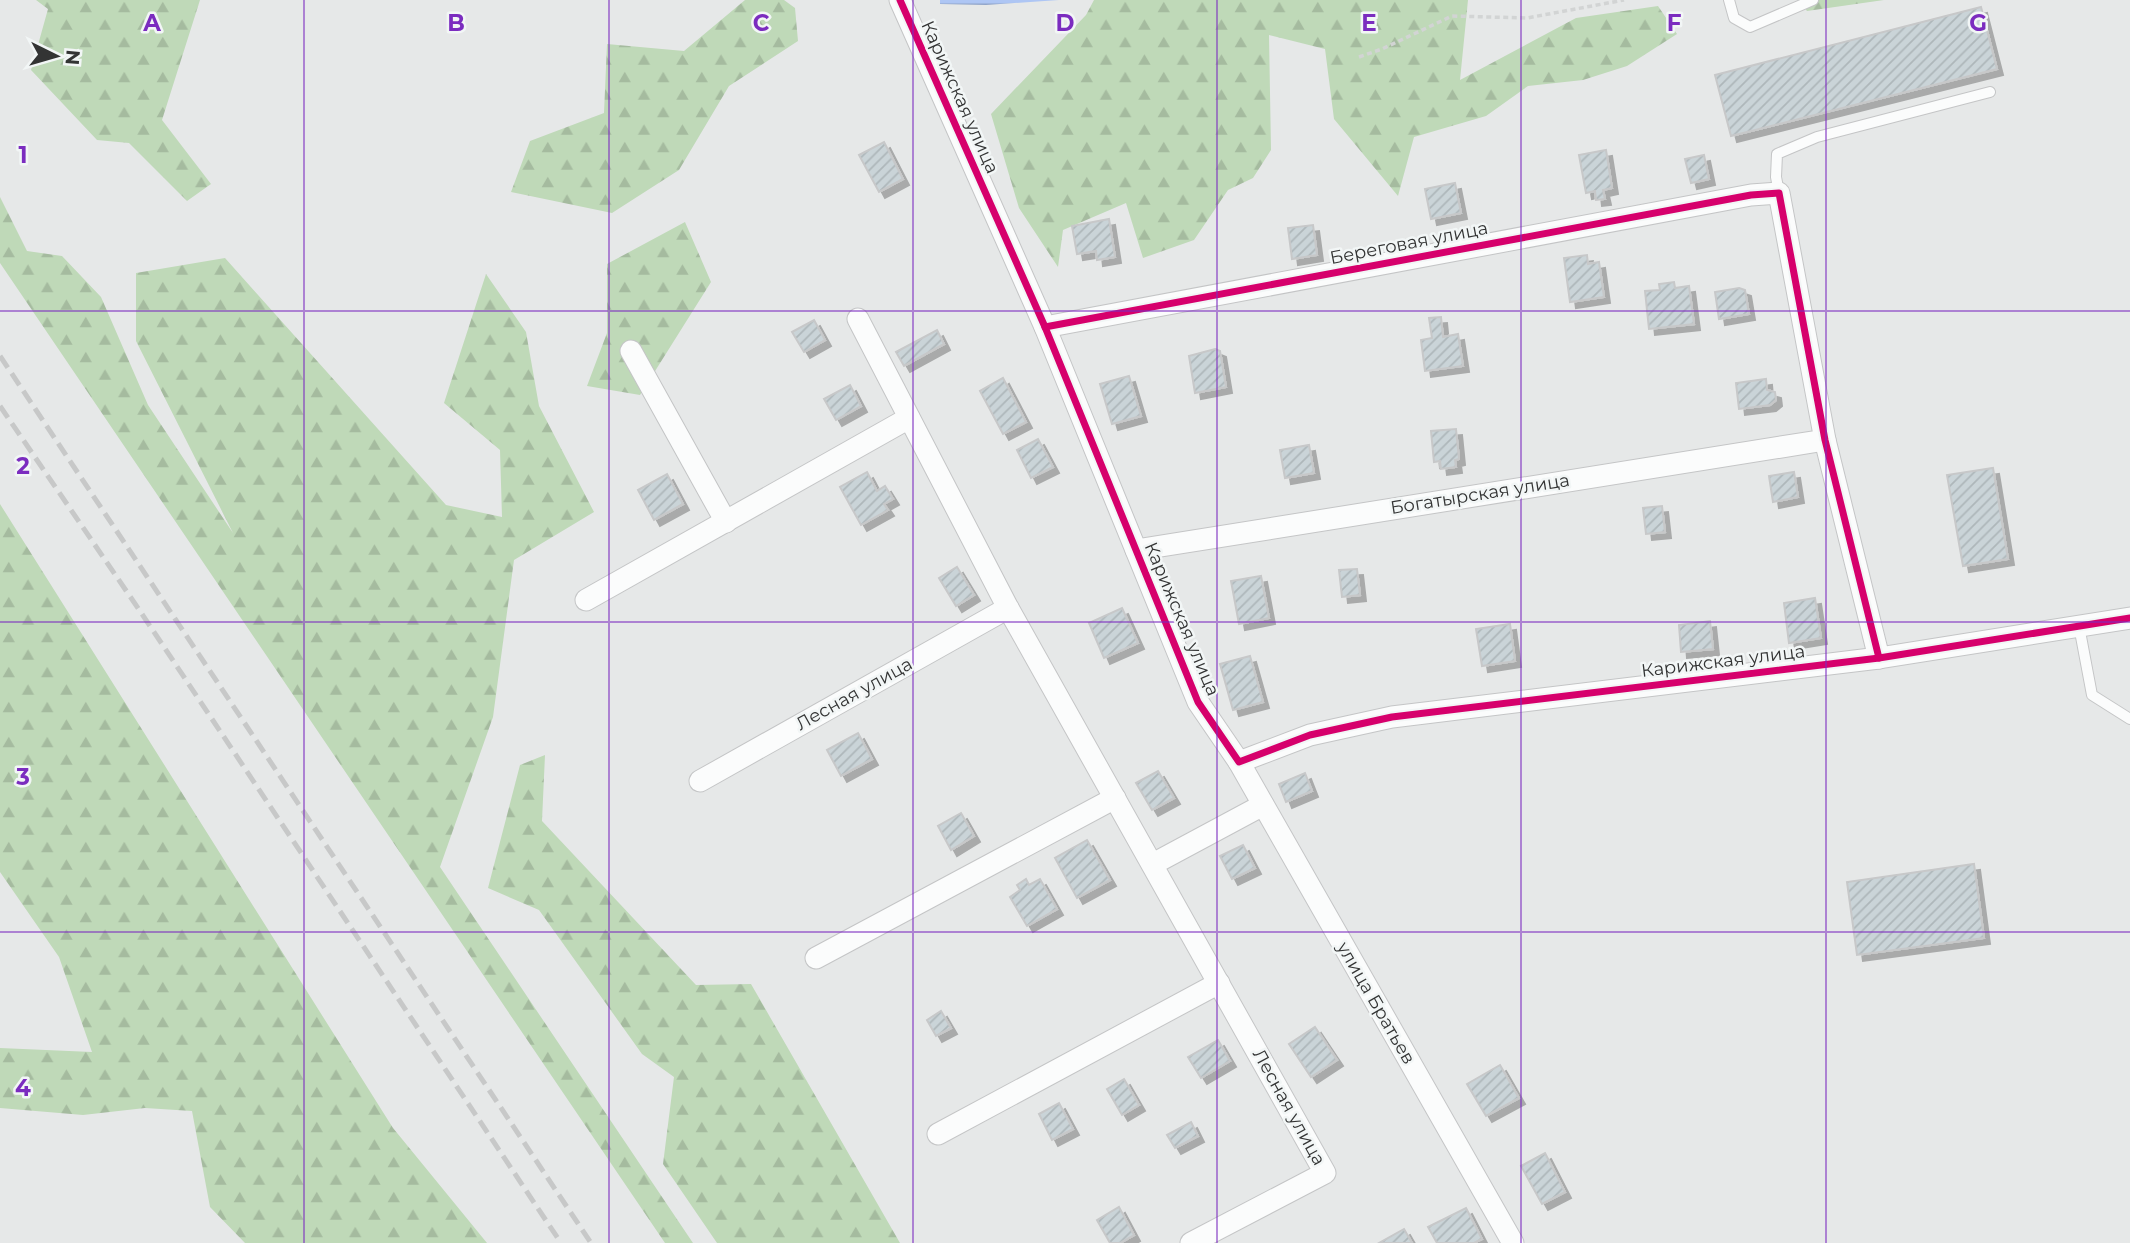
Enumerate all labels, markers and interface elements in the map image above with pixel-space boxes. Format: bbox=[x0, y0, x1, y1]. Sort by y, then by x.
text: A bbox=[142, 9, 161, 37]
text: B bbox=[447, 9, 465, 37]
text: C bbox=[753, 9, 770, 37]
text: D bbox=[1056, 9, 1075, 37]
text: E bbox=[1361, 9, 1377, 37]
text: F bbox=[1667, 9, 1682, 37]
text: G bbox=[1969, 9, 1987, 37]
street label: Карижская улица bbox=[916, 17, 1004, 177]
north arrow bbox=[21, 21, 91, 91]
text: N bbox=[60, 49, 85, 66]
text: 1 bbox=[18, 141, 28, 169]
street label: Береговая улица bbox=[1328, 217, 1490, 269]
text: 2 bbox=[16, 452, 30, 480]
street label: Богатырская улица bbox=[1389, 469, 1571, 519]
street label: Карижская улица bbox=[1140, 539, 1224, 699]
street label: Карижская улица bbox=[1640, 640, 1806, 682]
street label: Лесная улица bbox=[792, 653, 916, 735]
text: 3 bbox=[15, 763, 30, 791]
street label: улица Братьев bbox=[1332, 937, 1420, 1068]
street label: Лесная улица bbox=[1248, 1045, 1330, 1169]
text: 4 bbox=[15, 1074, 31, 1102]

